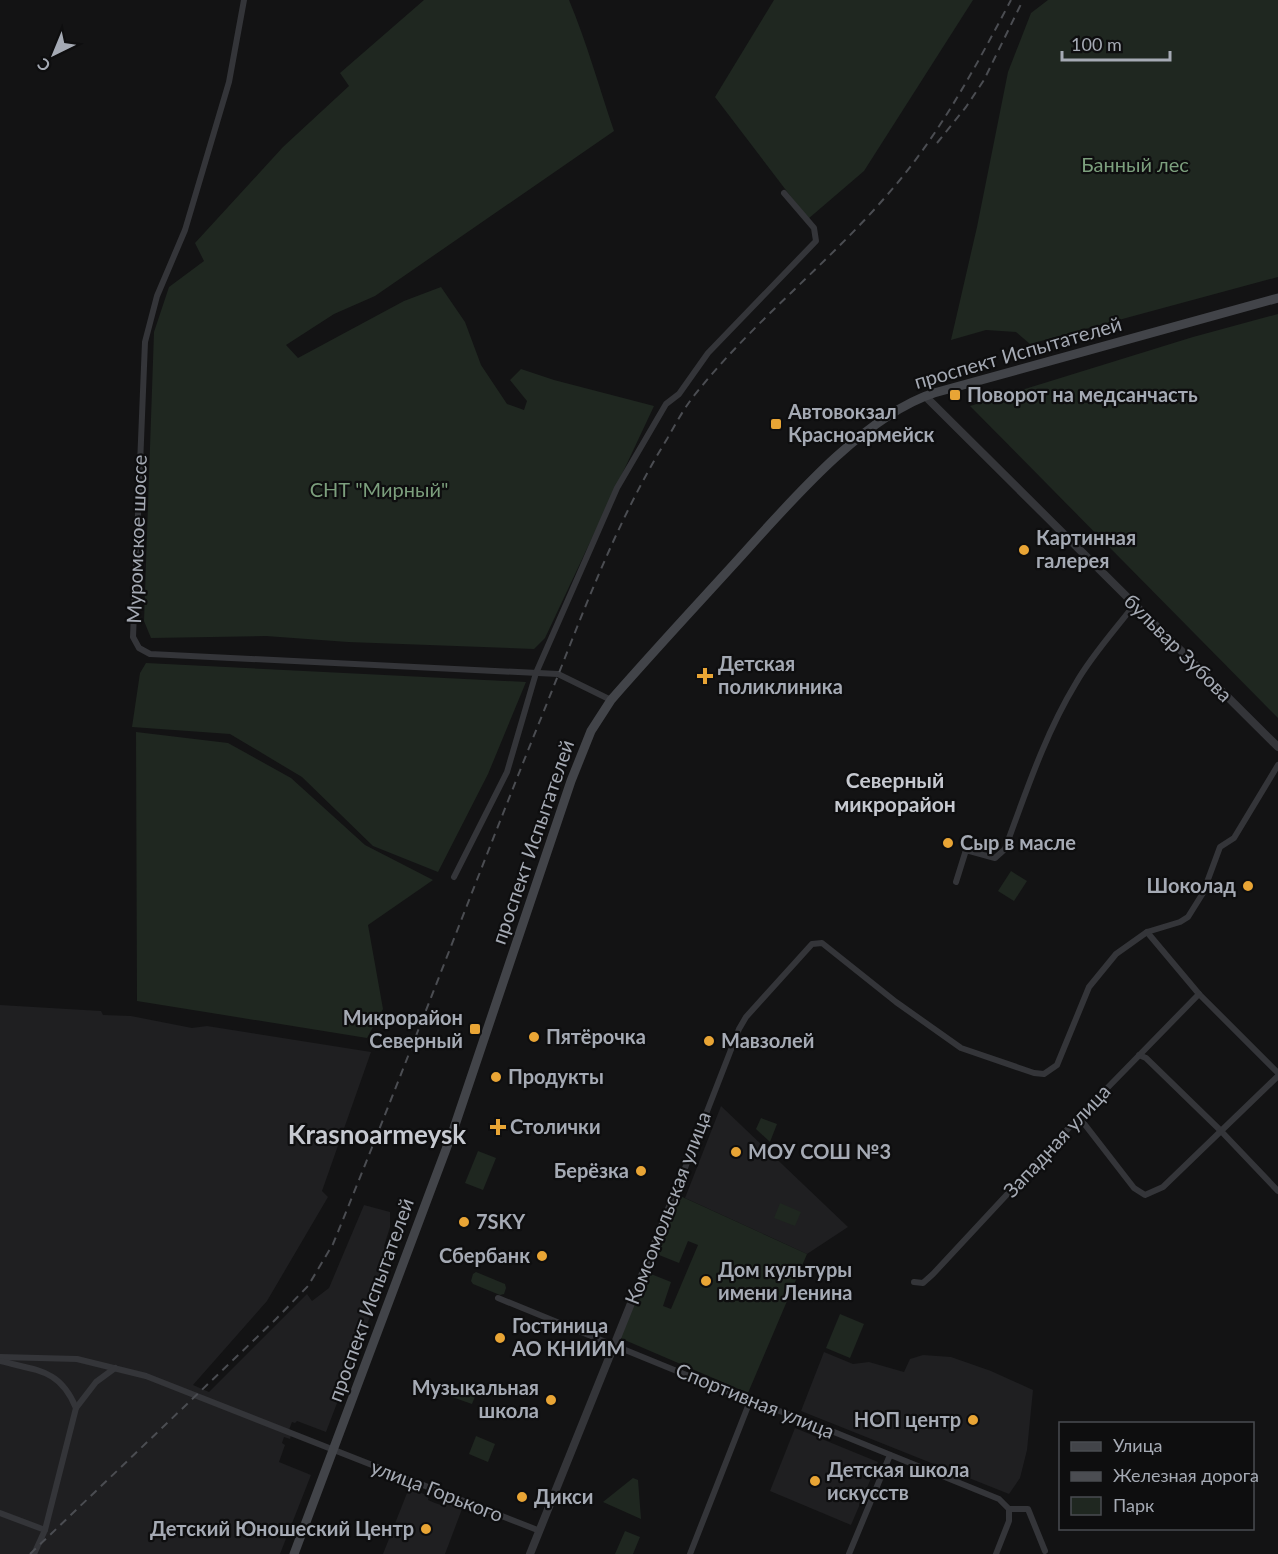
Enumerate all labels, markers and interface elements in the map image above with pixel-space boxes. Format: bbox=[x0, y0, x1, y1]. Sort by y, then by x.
north arrow bbox=[24, 24, 84, 84]
scale bar bbox=[1062, 24, 1170, 62]
text: 100 m bbox=[1071, 33, 1122, 55]
text: С bbox=[33, 54, 54, 76]
park label: Банный лес bbox=[1081, 152, 1189, 176]
street label: проспект Испытателей bbox=[911, 311, 1124, 393]
place label: Поворот на медсанчасть bbox=[967, 382, 1198, 406]
marker: Поворот на медсанчасть bbox=[948, 388, 962, 402]
place label: Автовокзал Красноармейск bbox=[787, 399, 935, 446]
marker: Автовокзал Красноармейск bbox=[769, 417, 783, 431]
street label: Муромское шоссе bbox=[121, 454, 151, 624]
park label: СНТ "Мирный" bbox=[310, 477, 448, 501]
place label: Картинная галерея bbox=[1036, 525, 1136, 572]
marker: Картинная галерея bbox=[1017, 543, 1031, 557]
street label: бульвар Зубова bbox=[1120, 588, 1238, 706]
place label: Детская поликлиника bbox=[718, 651, 843, 698]
marker: Детская поликлиника bbox=[696, 667, 714, 685]
street label: проспект Испытателей bbox=[486, 736, 578, 947]
district label: Северный микрорайон bbox=[834, 767, 956, 816]
place label: Сыр в масле bbox=[960, 830, 1076, 854]
marker: Сыр в масле bbox=[941, 836, 955, 850]
place label: Шоколад bbox=[1147, 873, 1236, 897]
marker: Шоколад bbox=[1241, 879, 1255, 893]
place label: Микрорайон Северный bbox=[343, 1005, 463, 1052]
marker: Микрорайон Северный bbox=[468, 1022, 482, 1036]
place label: Пятёрочка bbox=[546, 1024, 646, 1048]
place label: Мавзолей bbox=[721, 1028, 814, 1052]
marker: Пятёрочка bbox=[527, 1030, 541, 1044]
marker: Мавзолей bbox=[702, 1034, 716, 1048]
place label: Продукты bbox=[508, 1064, 604, 1088]
marker: Продукты bbox=[489, 1070, 503, 1084]
street label: Западная улица bbox=[998, 1079, 1115, 1202]
street label: Комсомольская улица bbox=[619, 1108, 715, 1307]
place label: Столички bbox=[510, 1114, 601, 1138]
district label: Krasnoarmeysk bbox=[288, 1118, 466, 1150]
marker: Столички bbox=[491, 1120, 505, 1134]
place label: МОУ СОШ №3 bbox=[748, 1139, 891, 1163]
marker: МОУ СОШ №3 bbox=[729, 1145, 743, 1159]
place label: Берёзка bbox=[554, 1158, 629, 1182]
marker: Берёзка bbox=[634, 1164, 648, 1178]
street label: проспект Испытателей bbox=[322, 1195, 418, 1405]
place label: 7SKY bbox=[476, 1209, 526, 1233]
marker: 7SKY bbox=[457, 1215, 471, 1229]
place label: Сбербанк bbox=[439, 1243, 530, 1267]
marker: Сбербанк bbox=[535, 1249, 549, 1263]
place label: Дом культуры имени Ленина bbox=[718, 1257, 852, 1304]
marker: Дом культуры имени Ленина bbox=[699, 1274, 713, 1288]
place label: Гостиница АО КНИИМ bbox=[511, 1313, 626, 1360]
marker: Гостиница АО КНИИМ bbox=[493, 1331, 507, 1345]
street label: Спортивная улица bbox=[672, 1357, 838, 1443]
place label: Музыкальная школа bbox=[412, 1375, 539, 1422]
marker: Музыкальная школа bbox=[544, 1393, 558, 1407]
place label: НОП центр bbox=[854, 1407, 961, 1431]
marker: НОП центр bbox=[966, 1413, 980, 1427]
legend bbox=[1059, 1422, 1254, 1530]
text: Улица bbox=[1113, 1434, 1163, 1456]
street label: улица Горького bbox=[368, 1454, 507, 1526]
place label: Детская школа искусств bbox=[827, 1457, 969, 1504]
text: Железная дорога bbox=[1113, 1464, 1259, 1486]
marker: Детская школа искусств bbox=[808, 1474, 822, 1488]
place label: Дикси bbox=[534, 1484, 593, 1508]
marker: Дикси bbox=[515, 1490, 529, 1504]
text: Парк bbox=[1113, 1494, 1155, 1516]
place label: Детский Юношеский Центр bbox=[150, 1516, 414, 1540]
marker: Детский Юношеский Центр bbox=[419, 1522, 433, 1536]

